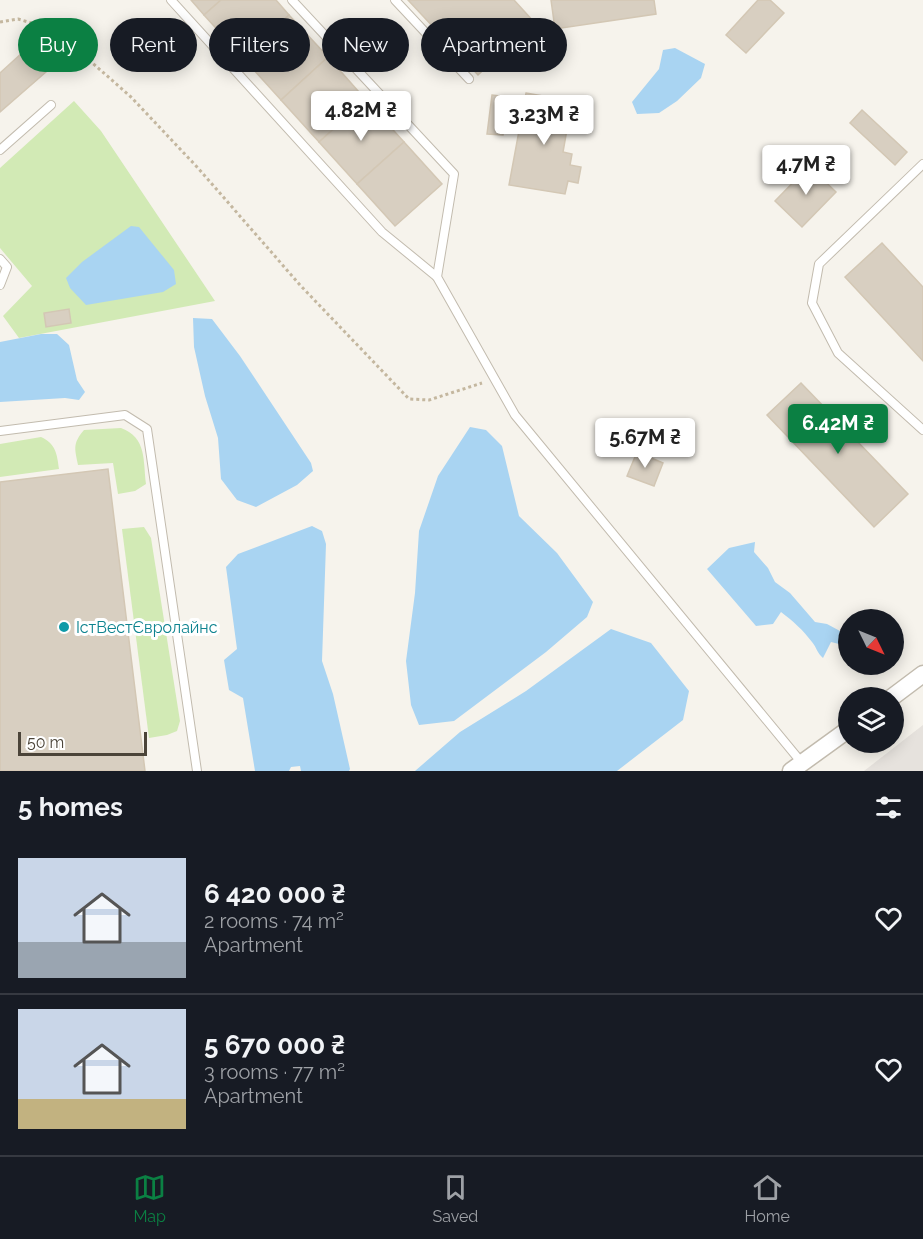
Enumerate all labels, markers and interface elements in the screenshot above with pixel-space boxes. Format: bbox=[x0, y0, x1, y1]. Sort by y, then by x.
chip: Buy bbox=[18, 18, 98, 72]
chip: Rent bbox=[110, 18, 197, 72]
chip: Filters bbox=[209, 18, 310, 72]
chip: New bbox=[322, 18, 409, 72]
chip: Apartment bbox=[421, 18, 567, 72]
pin: 4.82M ₴ bbox=[306, 91, 416, 142]
pin: 3.23M ₴ bbox=[489, 95, 599, 146]
text: 4.82M ₴ bbox=[325, 98, 397, 122]
text: 3.23M ₴ bbox=[509, 102, 579, 126]
pin: 4.7M ₴ bbox=[757, 145, 855, 196]
text: 4.7M ₴ bbox=[776, 152, 836, 176]
pin: 6.42M ₴ bbox=[783, 404, 893, 455]
text: 6.42M ₴ bbox=[802, 411, 874, 435]
pin: 5.67M ₴ bbox=[590, 418, 700, 469]
text: 5.67M ₴ bbox=[609, 425, 681, 449]
north arrow bbox=[838, 609, 904, 675]
map controls bbox=[838, 609, 904, 753]
place label: ІстВестЄвролайнс bbox=[76, 618, 218, 637]
marker: ІстВестЄвролайнс bbox=[57, 620, 71, 634]
button: layers bbox=[838, 687, 904, 753]
scale bar bbox=[18, 729, 147, 756]
text: 50 m bbox=[27, 733, 64, 752]
icon: filters bbox=[872, 791, 905, 824]
text: 5 homes bbox=[18, 792, 123, 822]
text: 6 420 000 ₴ bbox=[204, 879, 346, 909]
icon: home bbox=[66, 882, 138, 954]
icon: heart bbox=[872, 902, 905, 935]
text: 2 rooms · 74 m² bbox=[204, 909, 344, 933]
text: Apartment bbox=[204, 933, 303, 957]
text: 5 670 000 ₴ bbox=[204, 1030, 345, 1060]
icon: home bbox=[66, 1033, 138, 1105]
icon: heart bbox=[872, 1053, 905, 1086]
text: 3 rooms · 77 m² bbox=[204, 1060, 345, 1084]
text: Apartment bbox=[204, 1084, 303, 1108]
tab: Map bbox=[133, 1171, 166, 1226]
tab: Saved bbox=[432, 1171, 478, 1226]
tab: Home bbox=[745, 1171, 790, 1226]

